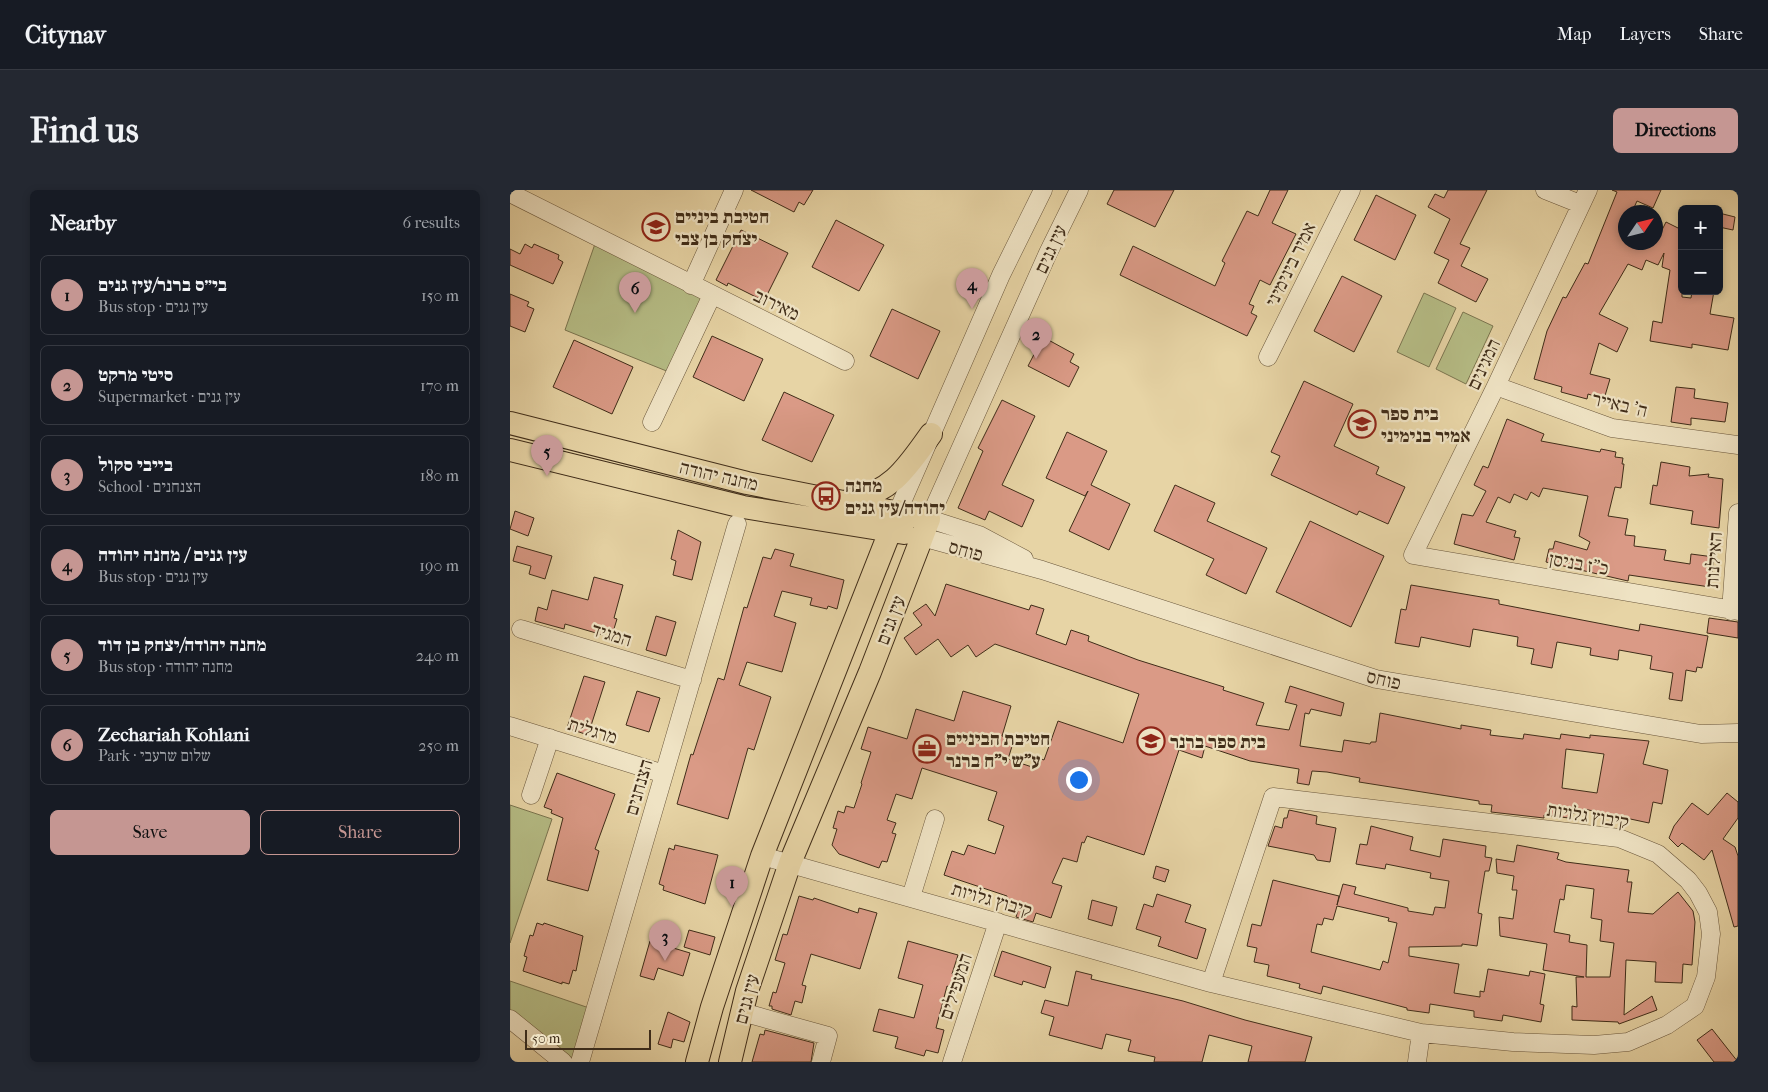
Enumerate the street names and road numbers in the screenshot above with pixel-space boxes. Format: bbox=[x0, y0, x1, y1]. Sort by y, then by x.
street label: אמיר בינימיני bbox=[1261, 219, 1321, 310]
street label: עין גנים bbox=[1030, 222, 1072, 277]
street label: מאירוב bbox=[750, 284, 803, 325]
street label: המגינים bbox=[1463, 335, 1505, 393]
street label: ה' באייר bbox=[1590, 388, 1650, 422]
street label: מחנה יהודה bbox=[677, 456, 760, 496]
street label: האילנות bbox=[1701, 531, 1727, 589]
street label: פוחס bbox=[946, 536, 985, 566]
street label: כ"ז בניסן bbox=[1547, 548, 1610, 580]
street label: עין גנים bbox=[872, 593, 910, 648]
street label: המגיד bbox=[589, 619, 634, 651]
street label: פוחס bbox=[1364, 665, 1403, 695]
street label: מרגלית bbox=[565, 713, 620, 749]
street label: הצנחנים bbox=[620, 757, 657, 818]
street label: קיבוץ גלויות bbox=[1545, 799, 1631, 833]
street label: קיבוץ גלויות bbox=[949, 878, 1035, 922]
street label: המעפילים bbox=[935, 950, 977, 1022]
street label: עין גנים bbox=[730, 972, 764, 1027]

